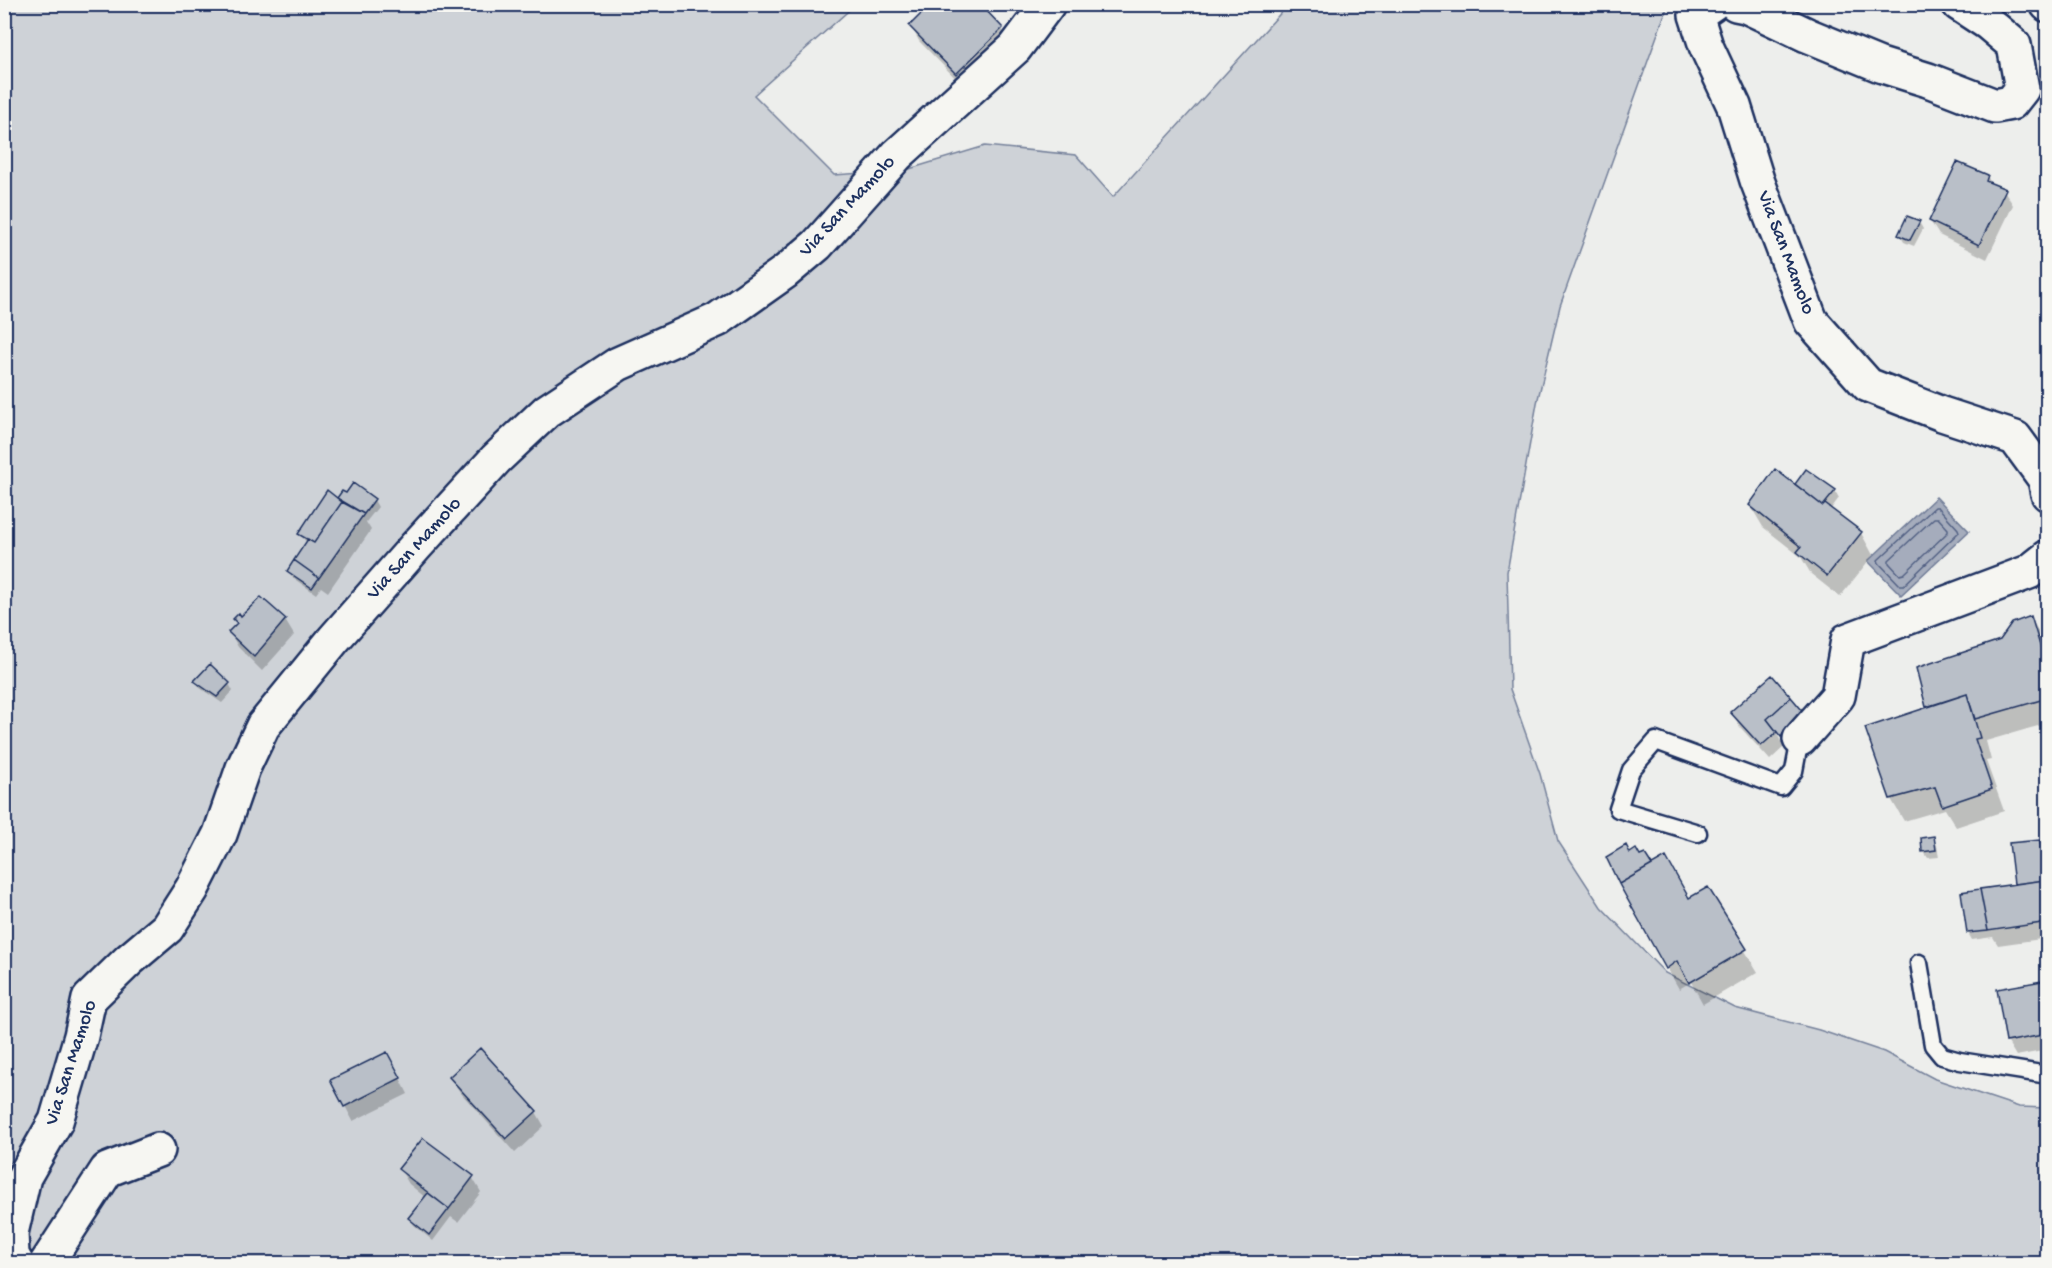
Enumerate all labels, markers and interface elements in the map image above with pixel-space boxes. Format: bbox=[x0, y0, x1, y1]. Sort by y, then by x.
street label: Via San Mamolo bbox=[794, 152, 901, 263]
street label: Via San Mamolo bbox=[1751, 187, 1819, 318]
street label: Via San Mamolo bbox=[362, 493, 467, 606]
street label: Via San Mamolo bbox=[41, 998, 103, 1129]

